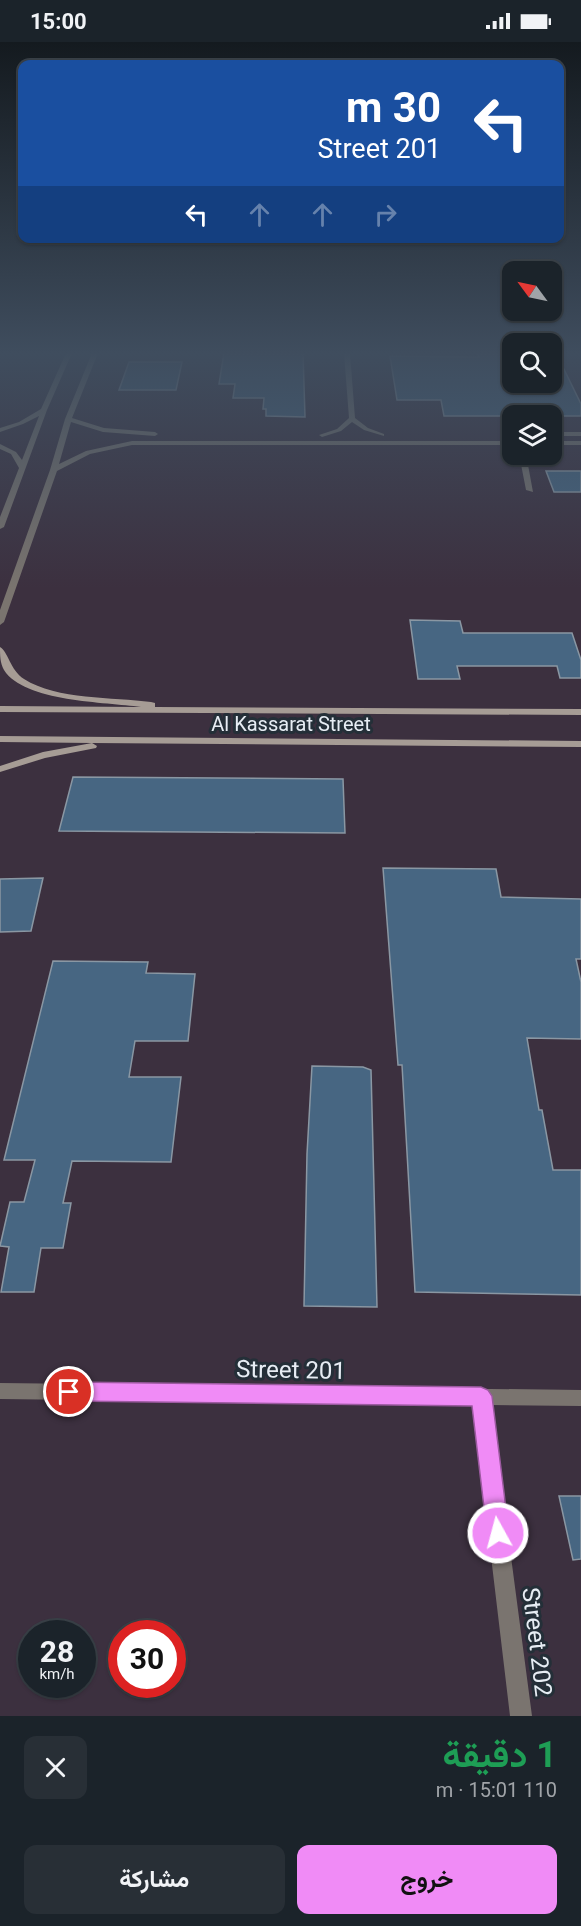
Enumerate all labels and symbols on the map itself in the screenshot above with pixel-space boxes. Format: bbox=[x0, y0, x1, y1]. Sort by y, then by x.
north arrow bbox=[502, 261, 562, 321]
street label: Al Kassarat Street bbox=[211, 712, 371, 736]
street label: Street 201 bbox=[236, 1355, 346, 1385]
pin bbox=[43, 1366, 94, 1417]
position arrow bbox=[466, 1501, 530, 1565]
street label: Street 202 bbox=[516, 1586, 558, 1698]
speed limit sign: 30 bbox=[108, 1620, 186, 1698]

